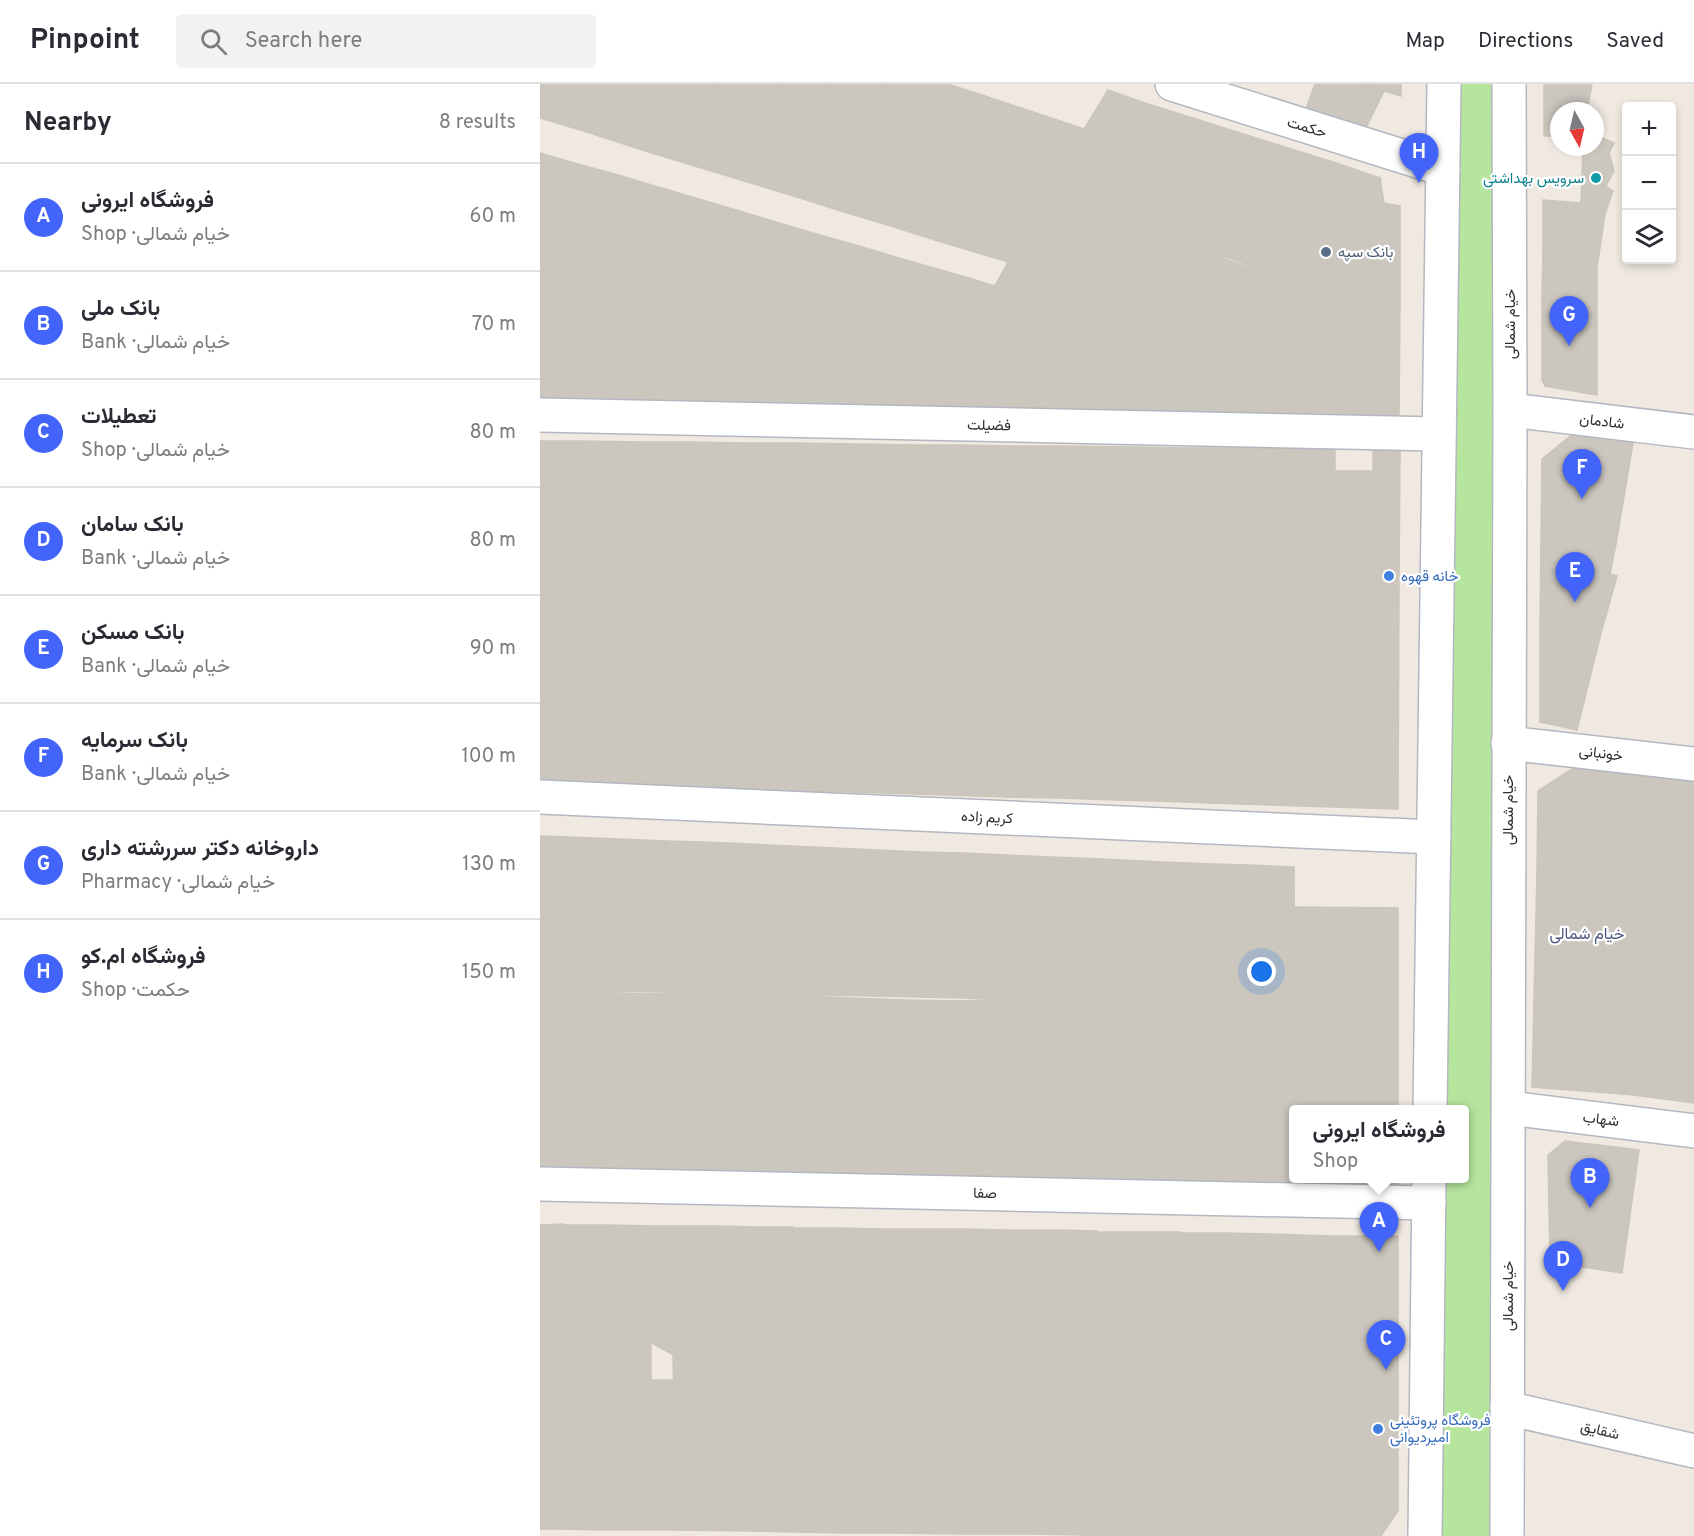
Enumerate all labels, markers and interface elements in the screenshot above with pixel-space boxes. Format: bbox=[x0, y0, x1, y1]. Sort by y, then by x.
search box bbox=[176, 14, 596, 68]
text: Pinpoint bbox=[30, 23, 140, 59]
icon: search bbox=[197, 25, 230, 58]
text: Search here bbox=[245, 28, 362, 55]
text: Map bbox=[1405, 28, 1445, 55]
text: Directions bbox=[1478, 28, 1573, 55]
text: Saved bbox=[1606, 28, 1664, 55]
north arrow bbox=[1550, 102, 1604, 156]
map controls bbox=[1622, 102, 1676, 264]
button: + bbox=[1622, 102, 1676, 156]
text: Nearby bbox=[24, 107, 112, 140]
text: 8 results bbox=[439, 110, 516, 136]
street label: حکمت bbox=[1285, 113, 1329, 143]
pin: H bbox=[1400, 134, 1438, 183]
button: − bbox=[1622, 156, 1676, 210]
place label: سرویس بهداشتی bbox=[1483, 170, 1584, 189]
marker: سرویس بهداشتی bbox=[1589, 171, 1603, 185]
text: فروشگاه ایرونی bbox=[81, 188, 214, 215]
text: A bbox=[36, 204, 51, 230]
text: 60 m bbox=[470, 204, 516, 230]
button: layers bbox=[1622, 210, 1676, 264]
text: Shop · خیام شمالی bbox=[81, 222, 230, 248]
place label: بانک سپه bbox=[1338, 244, 1393, 263]
marker: بانک سپه bbox=[1319, 245, 1333, 259]
street label: خیام شمالی bbox=[1502, 289, 1521, 359]
text: بانک ملی bbox=[81, 296, 160, 323]
pin: G bbox=[1550, 296, 1588, 346]
text: B bbox=[37, 312, 50, 338]
text: 70 m bbox=[472, 312, 516, 338]
text: Bank · خیام شمالی bbox=[81, 330, 230, 356]
text: تعطیلات bbox=[81, 404, 157, 431]
street label: شادمان bbox=[1578, 410, 1625, 435]
street label: فضیلت bbox=[967, 417, 1011, 436]
text: C bbox=[37, 420, 50, 446]
text: 80 m bbox=[470, 420, 516, 446]
text: Shop · خیام شمالی bbox=[81, 438, 230, 464]
pin: F bbox=[1562, 450, 1602, 499]
text: بانک سامان bbox=[81, 512, 184, 539]
text: D bbox=[36, 528, 51, 554]
text: 80 m bbox=[470, 528, 516, 554]
text: Bank · خیام شمالی bbox=[81, 546, 230, 572]
pin: E bbox=[1556, 552, 1594, 602]
place label: خانه قهوه bbox=[1401, 568, 1459, 587]
marker: خانه قهوه bbox=[1382, 569, 1396, 583]
text: بانک مسکن bbox=[81, 620, 185, 647]
text: E bbox=[37, 636, 50, 662]
text: 90 m bbox=[470, 636, 516, 662]
text: Bank · خیام شمالی bbox=[81, 654, 230, 680]
text: بانک سرمایه bbox=[81, 728, 188, 755]
street label: خونبانی bbox=[1578, 742, 1624, 767]
text: F bbox=[38, 744, 49, 770]
text: 100 m bbox=[461, 744, 516, 770]
text: Bank · خیام شمالی bbox=[81, 762, 230, 788]
street label: خیام شمالی bbox=[1500, 775, 1519, 845]
street label: کریم زاده bbox=[960, 808, 1014, 829]
text: داروخانه دکتر سررشته داری bbox=[81, 836, 319, 863]
text: G bbox=[37, 852, 50, 878]
text: 130 m bbox=[462, 852, 516, 878]
text: Pharmacy · خیام شمالی bbox=[81, 870, 275, 896]
district label: خیام شمالی bbox=[1550, 925, 1625, 945]
text: فروشگاه ام.کو bbox=[81, 944, 205, 971]
your location bbox=[1247, 957, 1276, 986]
text: H bbox=[36, 960, 51, 986]
text: 150 m bbox=[462, 960, 516, 986]
text: Shop · حکمت bbox=[81, 978, 190, 1004]
popup bbox=[1289, 1105, 1469, 1183]
street label: شهاب bbox=[1582, 1109, 1620, 1132]
text: فروشگاه ایرونی bbox=[1312, 1118, 1446, 1145]
text: Shop bbox=[1312, 1149, 1358, 1175]
pin: B bbox=[1570, 1158, 1610, 1208]
street label: صفا bbox=[973, 1185, 997, 1204]
pin: A bbox=[1360, 1202, 1398, 1252]
pin: D bbox=[1544, 1242, 1582, 1291]
street label: خیام شمالی bbox=[1500, 1261, 1519, 1331]
pin: C bbox=[1366, 1320, 1406, 1370]
place label: فروشگاه پروتئینی امیردیوانی bbox=[1390, 1412, 1491, 1448]
street label: شقایق bbox=[1578, 1418, 1621, 1445]
marker: فروشگاه پروتئینی امیردیوانی bbox=[1371, 1422, 1385, 1436]

